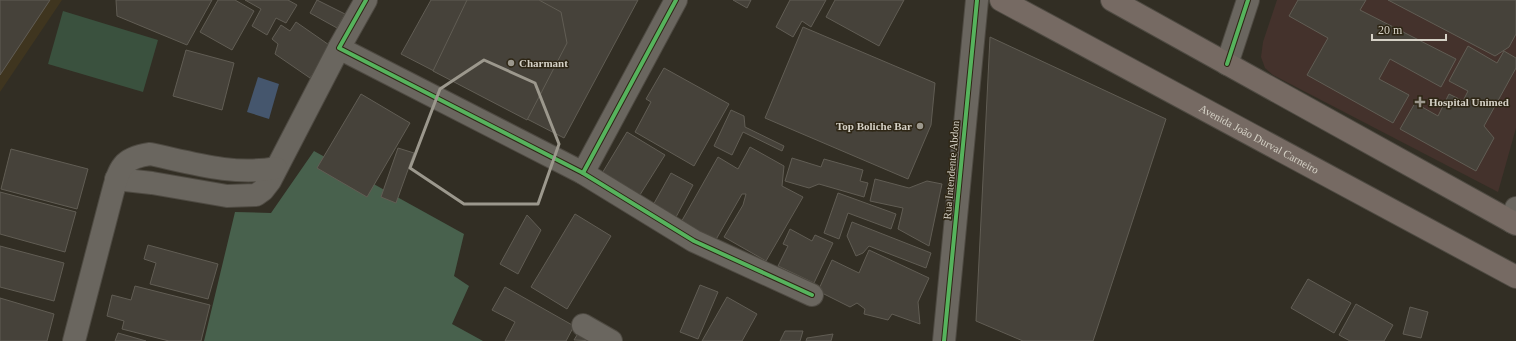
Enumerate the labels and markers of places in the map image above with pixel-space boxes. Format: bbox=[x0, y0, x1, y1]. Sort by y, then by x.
place label: Charmant bbox=[519, 57, 568, 69]
marker: Charmant bbox=[506, 58, 516, 68]
marker: Hospital Unimed bbox=[1414, 96, 1426, 108]
place label: Hospital Unimed bbox=[1429, 96, 1509, 108]
place label: Top Boliche Bar bbox=[836, 120, 912, 132]
marker: Top Boliche Bar bbox=[915, 121, 925, 131]

